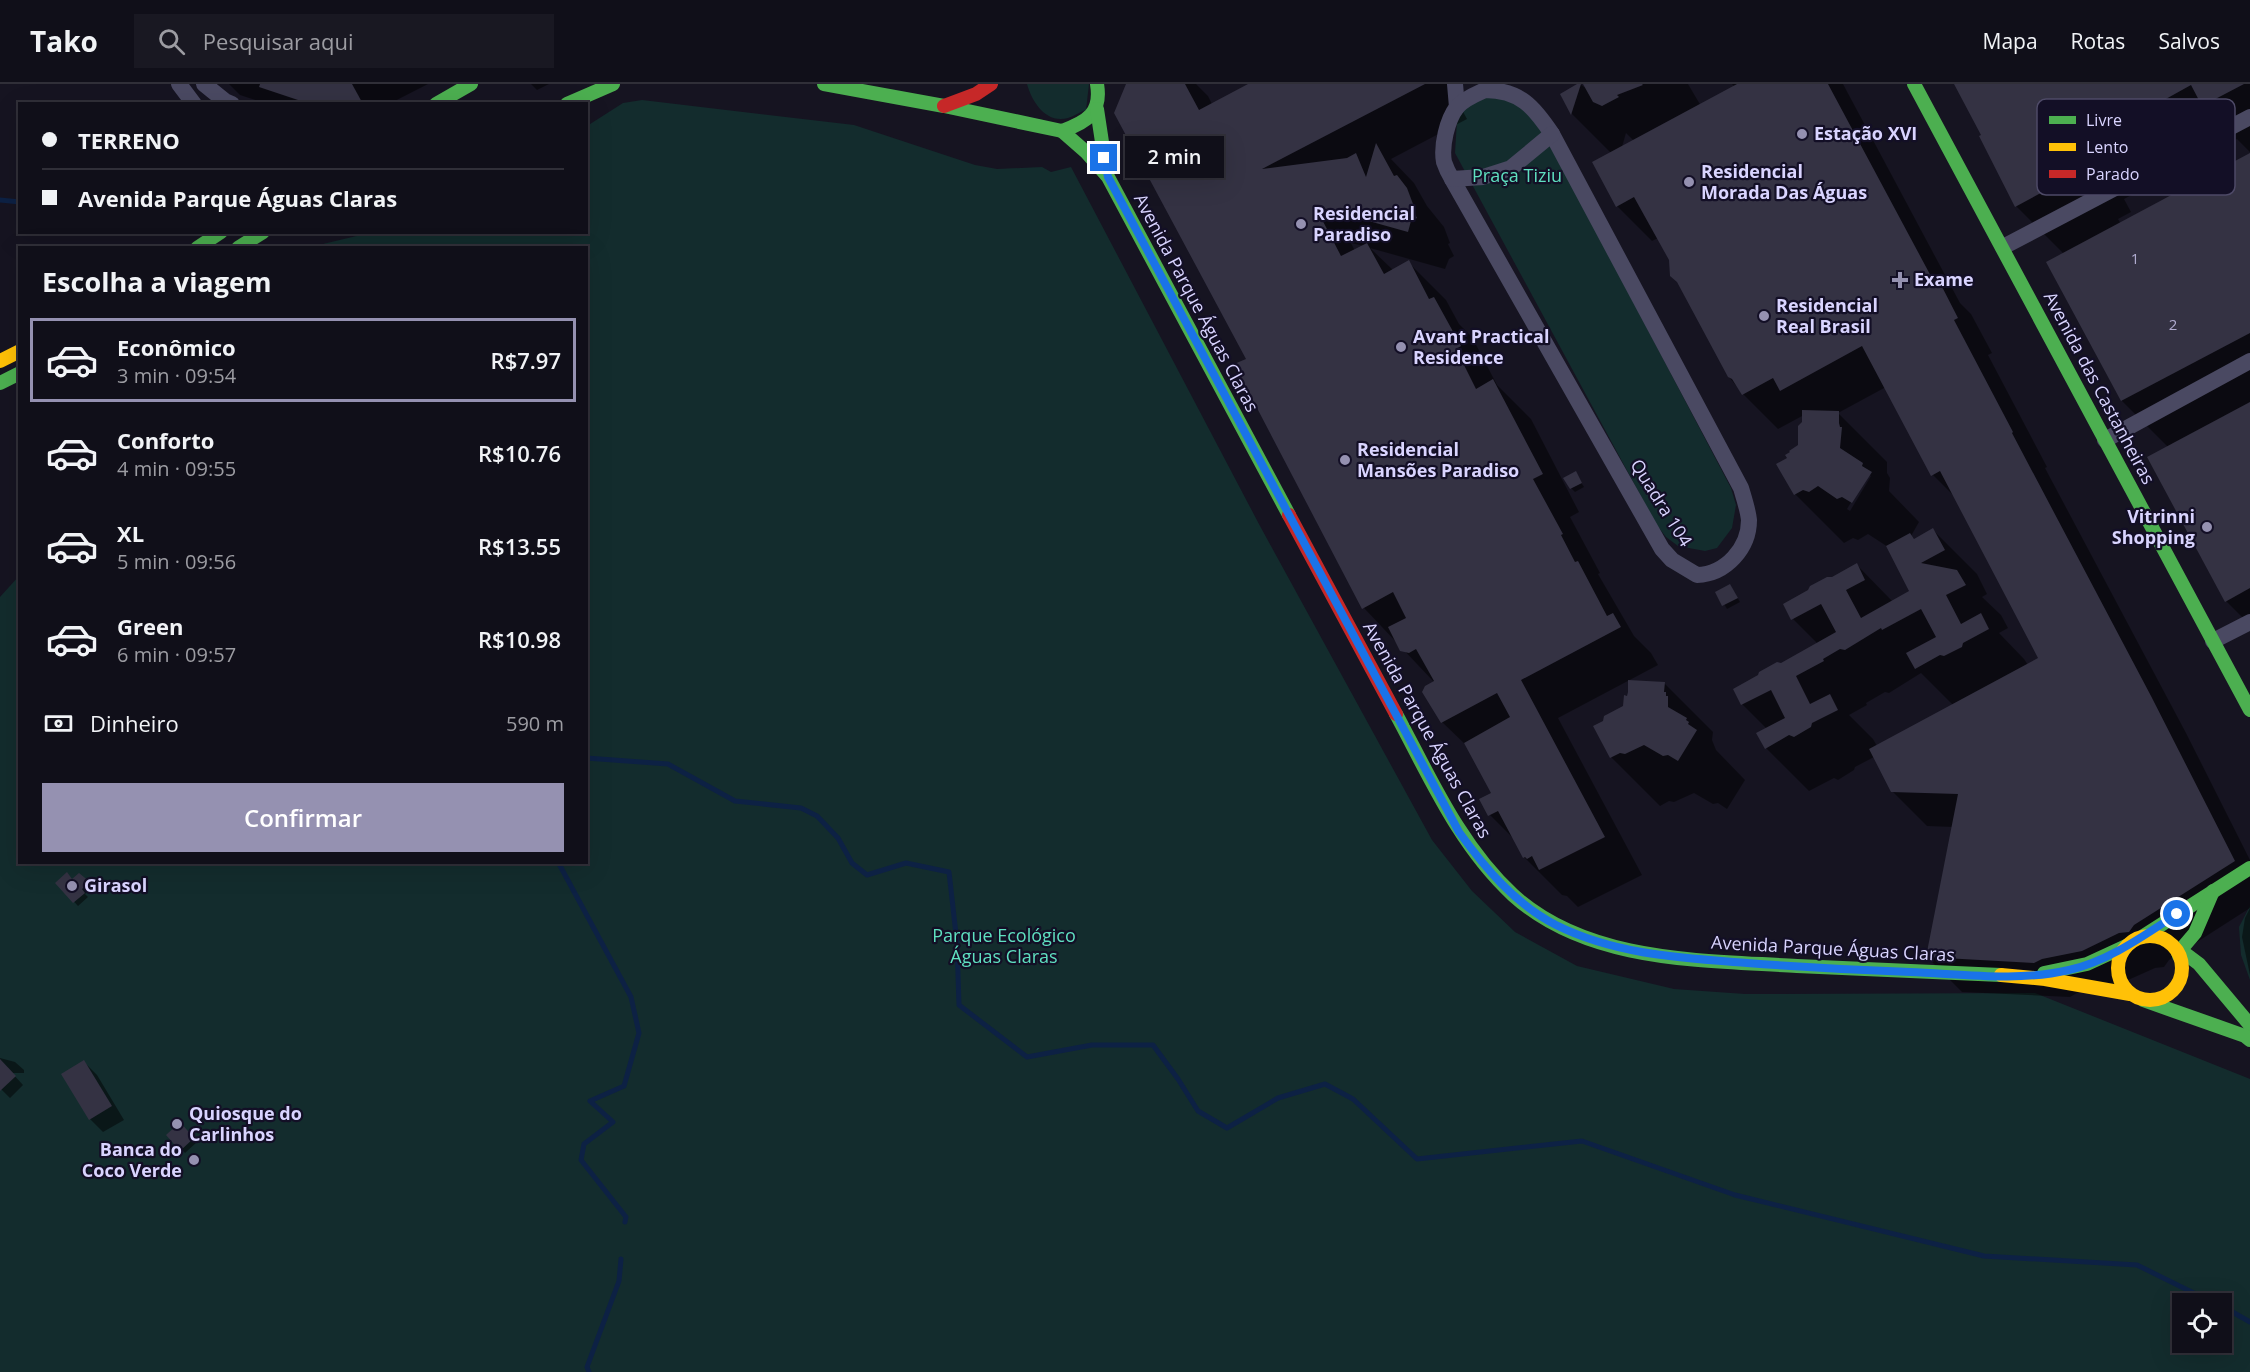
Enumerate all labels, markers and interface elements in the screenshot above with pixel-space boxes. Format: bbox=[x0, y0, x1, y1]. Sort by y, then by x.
search box bbox=[134, 14, 554, 68]
text: Tako bbox=[30, 22, 98, 60]
icon: search bbox=[155, 25, 188, 58]
text: Pesquisar aqui bbox=[203, 26, 354, 56]
text: Mapa bbox=[1983, 27, 2038, 55]
text: Rotas bbox=[2071, 27, 2125, 55]
text: Salvos bbox=[2158, 27, 2220, 55]
legend bbox=[2037, 99, 2235, 195]
text: Livre bbox=[2086, 109, 2122, 131]
place label: Estação XVI bbox=[1814, 121, 1917, 145]
text: TERRENO bbox=[78, 125, 180, 155]
marker: Estação XVI bbox=[1795, 127, 1809, 141]
text: Lento bbox=[2086, 136, 2128, 158]
callout: 2 min bbox=[1125, 137, 1224, 179]
text: 2 min bbox=[1148, 143, 1202, 170]
route end bbox=[1090, 144, 1117, 171]
place label: Residencial Morada Das Águas bbox=[1701, 159, 1867, 204]
park label: Praça Tiziu bbox=[1472, 163, 1562, 187]
text: Parado bbox=[2086, 163, 2139, 185]
marker: Residencial Morada Das Águas bbox=[1682, 175, 1696, 189]
text: Avenida Parque Águas Claras bbox=[78, 183, 397, 213]
street label: Avenida Parque Águas Claras bbox=[1129, 189, 1265, 416]
place label: Residencial Paradiso bbox=[1313, 201, 1415, 246]
marker: Residencial Paradiso bbox=[1294, 217, 1308, 231]
house number: 1 bbox=[2131, 248, 2139, 268]
text: Escolha a viagem bbox=[42, 263, 271, 300]
place label: Exame bbox=[1914, 267, 1974, 291]
marker: Exame bbox=[1891, 271, 1909, 289]
street label: Avenida das Castanheiras bbox=[2039, 287, 2161, 488]
place label: Residencial Real Brasil bbox=[1776, 293, 1878, 338]
marker: Residencial Real Brasil bbox=[1757, 309, 1771, 323]
house number: 2 bbox=[2169, 314, 2177, 334]
place label: Avant Practical Residence bbox=[1413, 324, 1549, 369]
text: Econômico bbox=[117, 332, 236, 362]
icon: car bbox=[45, 333, 99, 387]
marker: Avant Practical Residence bbox=[1394, 340, 1408, 354]
text: R$7.97 bbox=[491, 345, 561, 375]
text: 3 min · 09:54 bbox=[117, 362, 236, 389]
text: Conforto bbox=[117, 425, 214, 455]
icon: car bbox=[45, 426, 99, 480]
place label: Residencial Mansões Paradiso bbox=[1357, 437, 1519, 482]
text: R$10.76 bbox=[478, 438, 561, 468]
marker: Residencial Mansões Paradiso bbox=[1338, 453, 1352, 467]
street label: Quadra 104 bbox=[1625, 454, 1698, 551]
text: 4 min · 09:55 bbox=[117, 455, 236, 482]
place label: Vitrinni Shopping bbox=[2112, 504, 2195, 549]
text: XL bbox=[117, 518, 144, 548]
icon: car bbox=[45, 519, 99, 573]
marker: Vitrinni Shopping bbox=[2200, 520, 2214, 534]
text: R$13.55 bbox=[478, 531, 561, 561]
text: 5 min · 09:56 bbox=[117, 548, 236, 575]
text: Green bbox=[117, 611, 183, 641]
icon: car bbox=[45, 612, 99, 666]
street label: Avenida Parque Águas Claras bbox=[1358, 617, 1498, 842]
text: R$10.98 bbox=[478, 624, 561, 654]
text: 6 min · 09:57 bbox=[117, 641, 236, 668]
icon: cash bbox=[42, 707, 75, 740]
text: Dinheiro bbox=[90, 708, 179, 738]
text: 590 m bbox=[506, 710, 564, 737]
button: Confirmar bbox=[42, 783, 564, 852]
place label: Girasol bbox=[84, 873, 147, 897]
marker: Girasol bbox=[65, 879, 79, 893]
route start bbox=[2163, 900, 2190, 927]
park label: Parque Ecológico Águas Claras bbox=[932, 923, 1076, 968]
street label: Avenida Parque Águas Claras bbox=[1711, 930, 1956, 966]
place label: Quiosque do Carlinhos bbox=[189, 1101, 302, 1146]
marker: Quiosque do Carlinhos bbox=[170, 1117, 184, 1131]
place label: Banca do Coco Verde bbox=[82, 1137, 182, 1182]
marker: Banca do Coco Verde bbox=[187, 1153, 201, 1167]
map controls bbox=[2172, 1293, 2232, 1353]
button: locate bbox=[2172, 1293, 2232, 1353]

